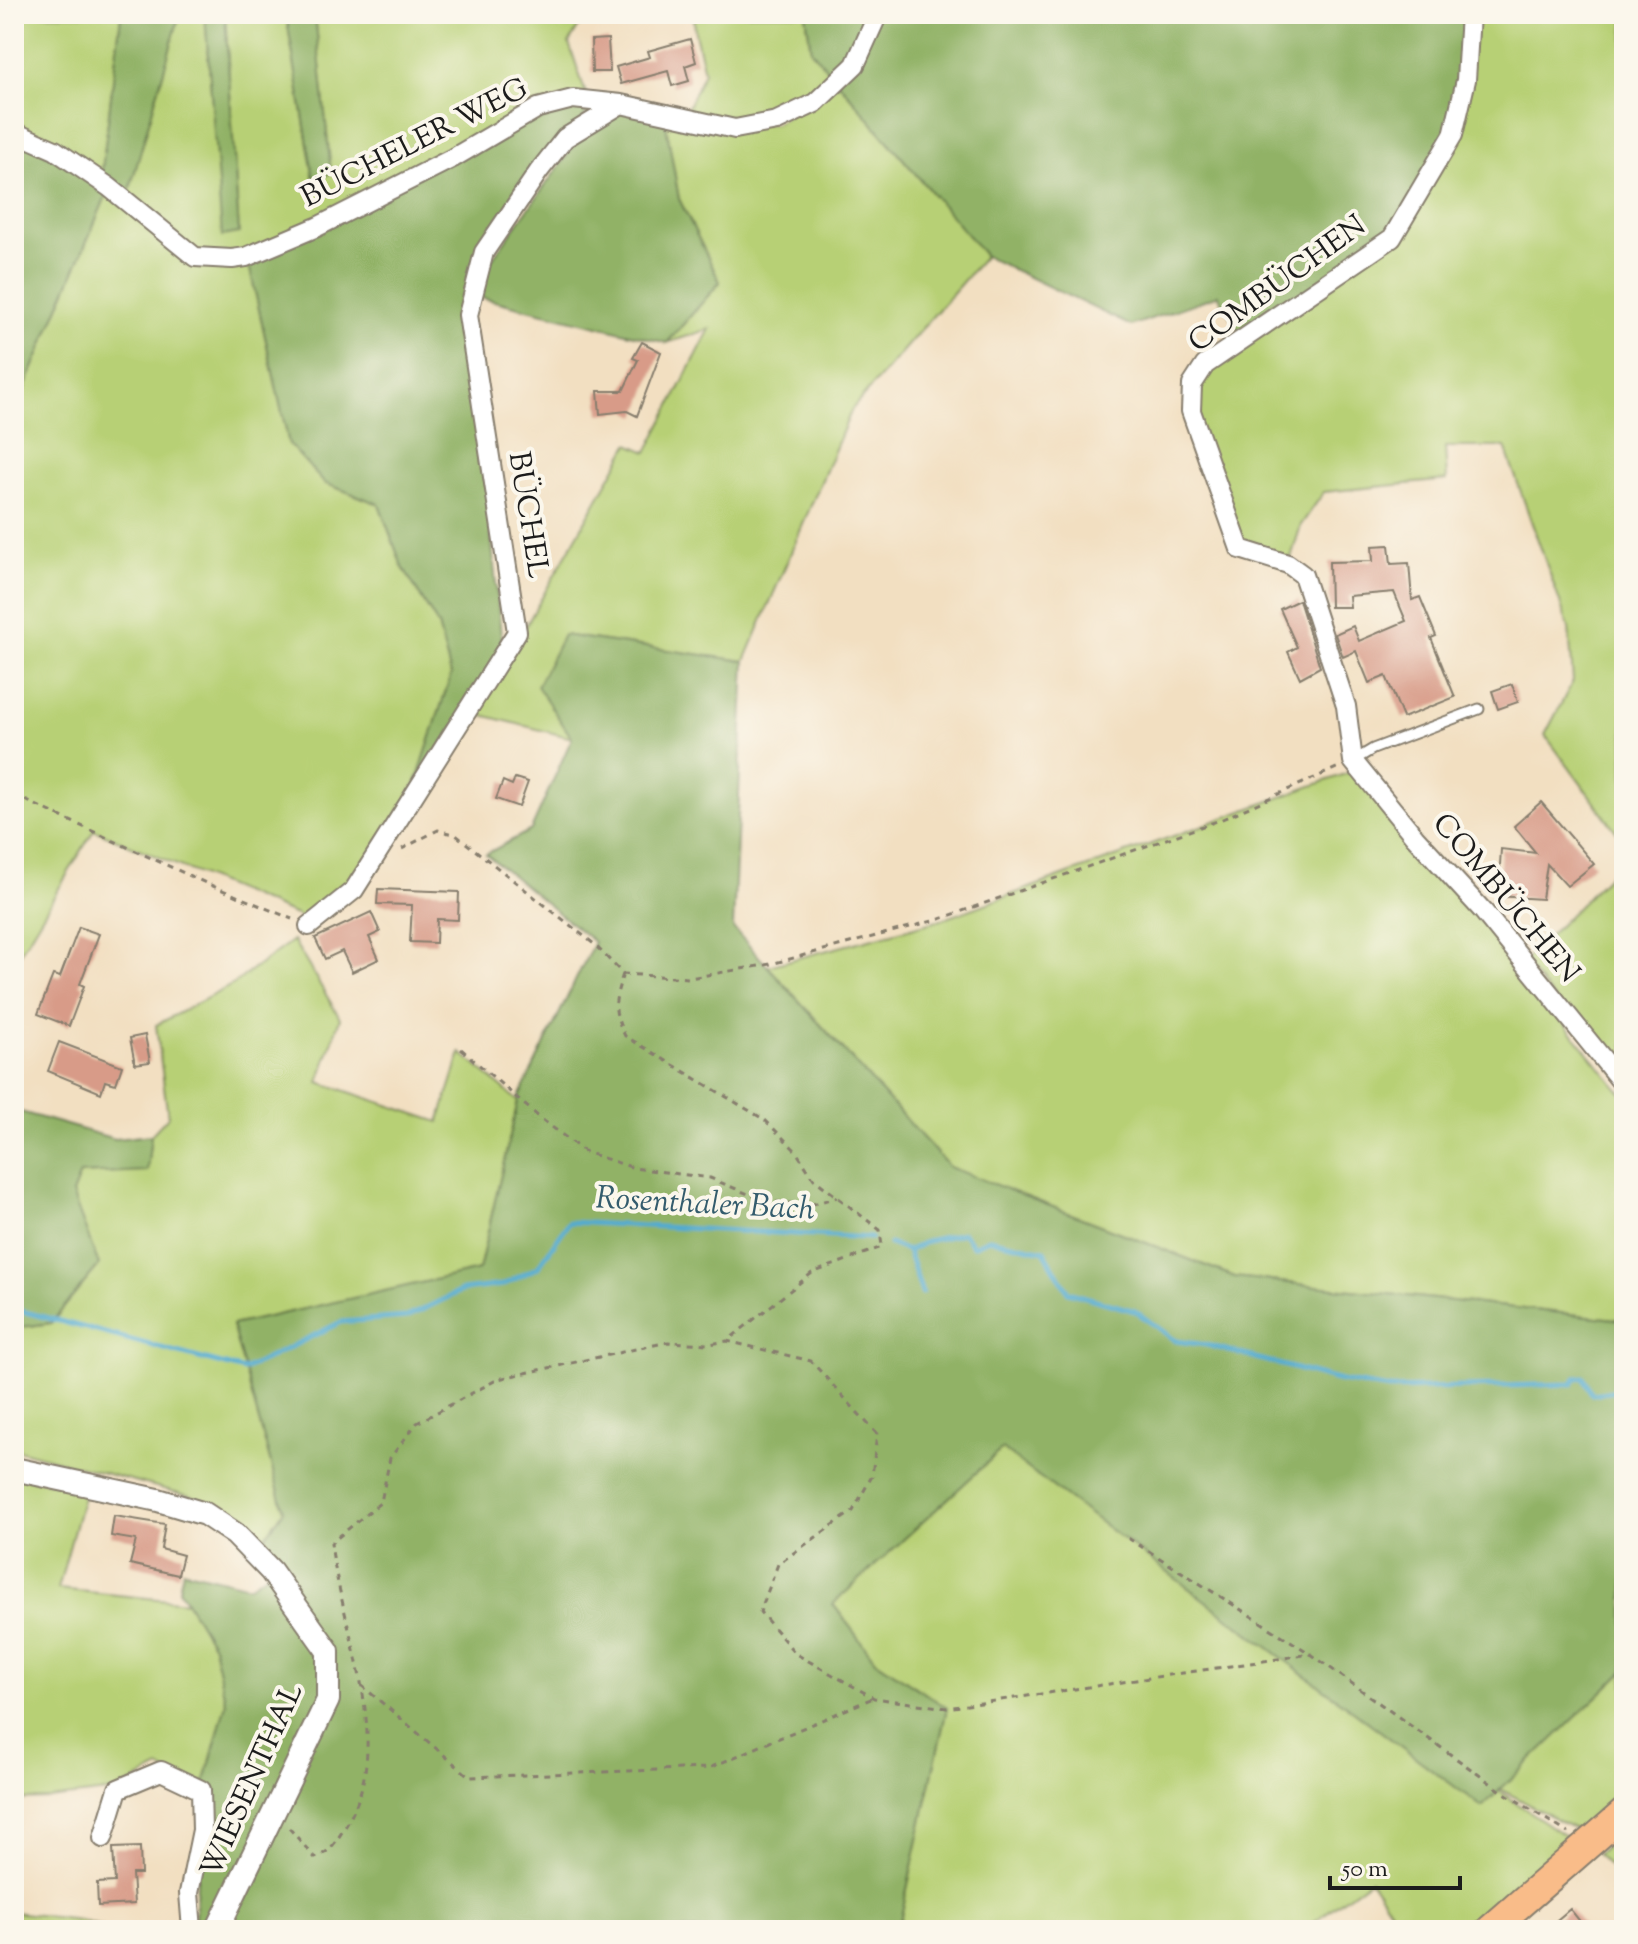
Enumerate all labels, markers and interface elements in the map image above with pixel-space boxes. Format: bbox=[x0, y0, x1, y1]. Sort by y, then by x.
street label: BÜCHELER WEG bbox=[294, 68, 536, 220]
street label: COMBÜCHEN bbox=[1180, 206, 1376, 364]
street label: BÜCHEL bbox=[496, 449, 558, 581]
street label: COMBÜCHEN bbox=[1421, 805, 1589, 993]
water label: Rosenthaler Bach bbox=[594, 1176, 816, 1234]
street label: WIESENTHAL bbox=[191, 1677, 315, 1885]
scale bar bbox=[1330, 1840, 1460, 1890]
text: 50 m bbox=[1340, 1853, 1388, 1887]

